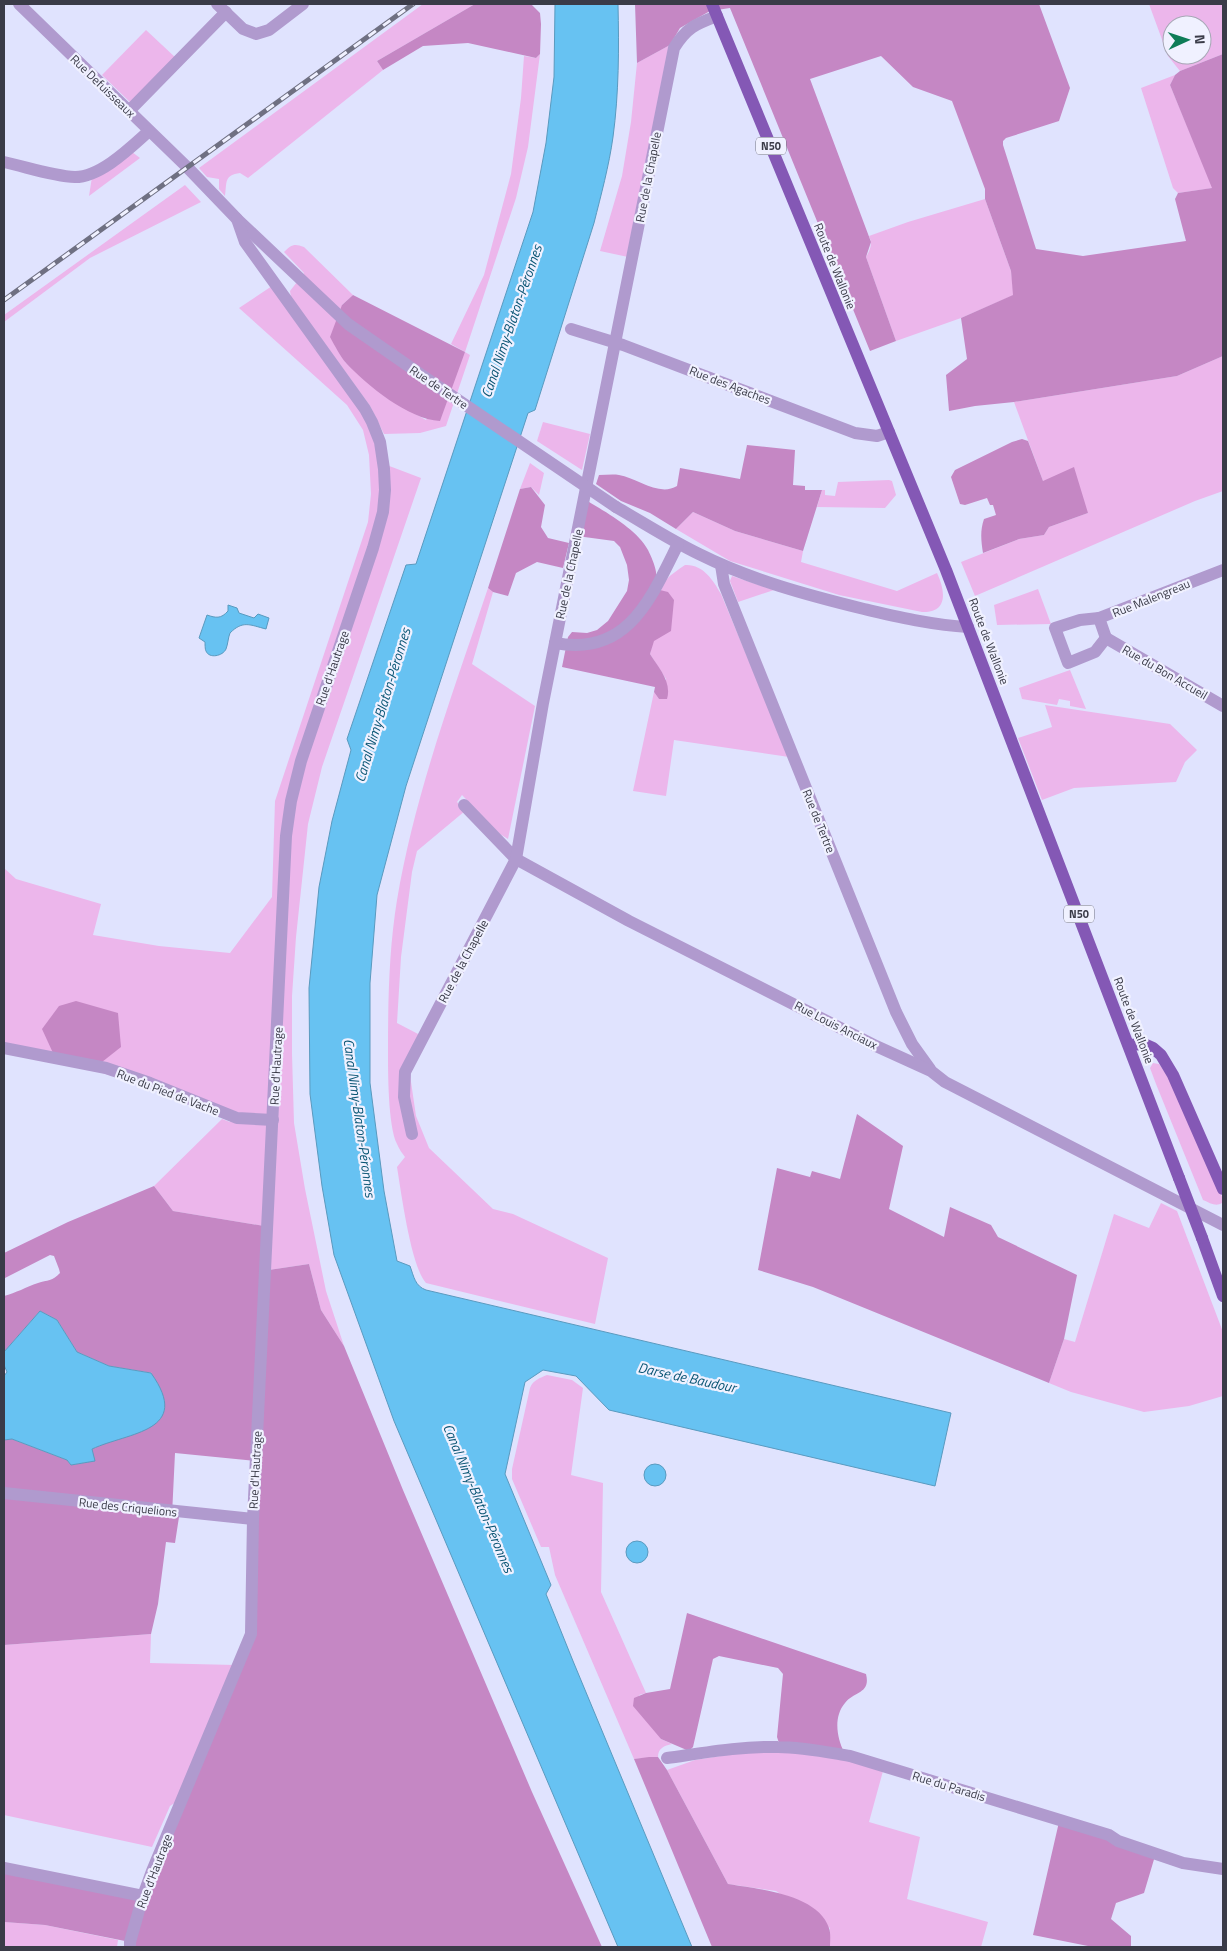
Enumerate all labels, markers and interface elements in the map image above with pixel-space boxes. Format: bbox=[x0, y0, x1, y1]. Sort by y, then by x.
north arrow bbox=[1162, 15, 1212, 65]
text: N bbox=[1190, 34, 1211, 45]
street label: Rue Defuisseaux bbox=[66, 50, 140, 122]
street label: Rue de la Chapelle bbox=[630, 130, 666, 224]
road number: N50 bbox=[756, 138, 786, 154]
street label: Route de Wallonie bbox=[809, 220, 861, 312]
water label: Canal Nimy-Blaton-Péronnes bbox=[475, 241, 547, 400]
street label: Rue de Tertre bbox=[406, 360, 472, 414]
street label: Rue des Agaches bbox=[687, 361, 774, 409]
street label: Rue de la Chapelle bbox=[550, 527, 588, 621]
street label: Rue Malengreau bbox=[1109, 574, 1193, 622]
street label: Route de Wallonie bbox=[964, 595, 1014, 687]
water label: Canal Nimy-Blaton-Péronnes bbox=[349, 625, 416, 785]
street label: Rue d'Hautrage bbox=[310, 628, 354, 708]
street label: Rue du Bon Accueil bbox=[1119, 640, 1211, 704]
street label: Rue de Tertre bbox=[798, 786, 840, 856]
road number: N50 bbox=[1064, 906, 1094, 922]
street label: Rue de la Chapelle bbox=[433, 916, 493, 1006]
street label: Route de Wallonie bbox=[1109, 974, 1159, 1066]
street label: Rue Louis Anciaux bbox=[791, 996, 881, 1054]
street label: Rue d'Hautrage bbox=[264, 1026, 288, 1106]
water label: Canal Nimy-Blaton-Péronnes bbox=[338, 1037, 382, 1200]
street label: Rue du Pied de Vache bbox=[114, 1064, 222, 1120]
water label: Darse de Baudour bbox=[636, 1356, 739, 1398]
water label: Canal Nimy-Blaton-Péronnes bbox=[438, 1420, 520, 1577]
street label: Rue d'Hautrage bbox=[243, 1430, 267, 1510]
street label: Rue des Criquelions bbox=[78, 1492, 179, 1522]
street label: Rue du Paradis bbox=[910, 1766, 988, 1806]
street label: Rue d'Hautrage bbox=[131, 1831, 177, 1911]

